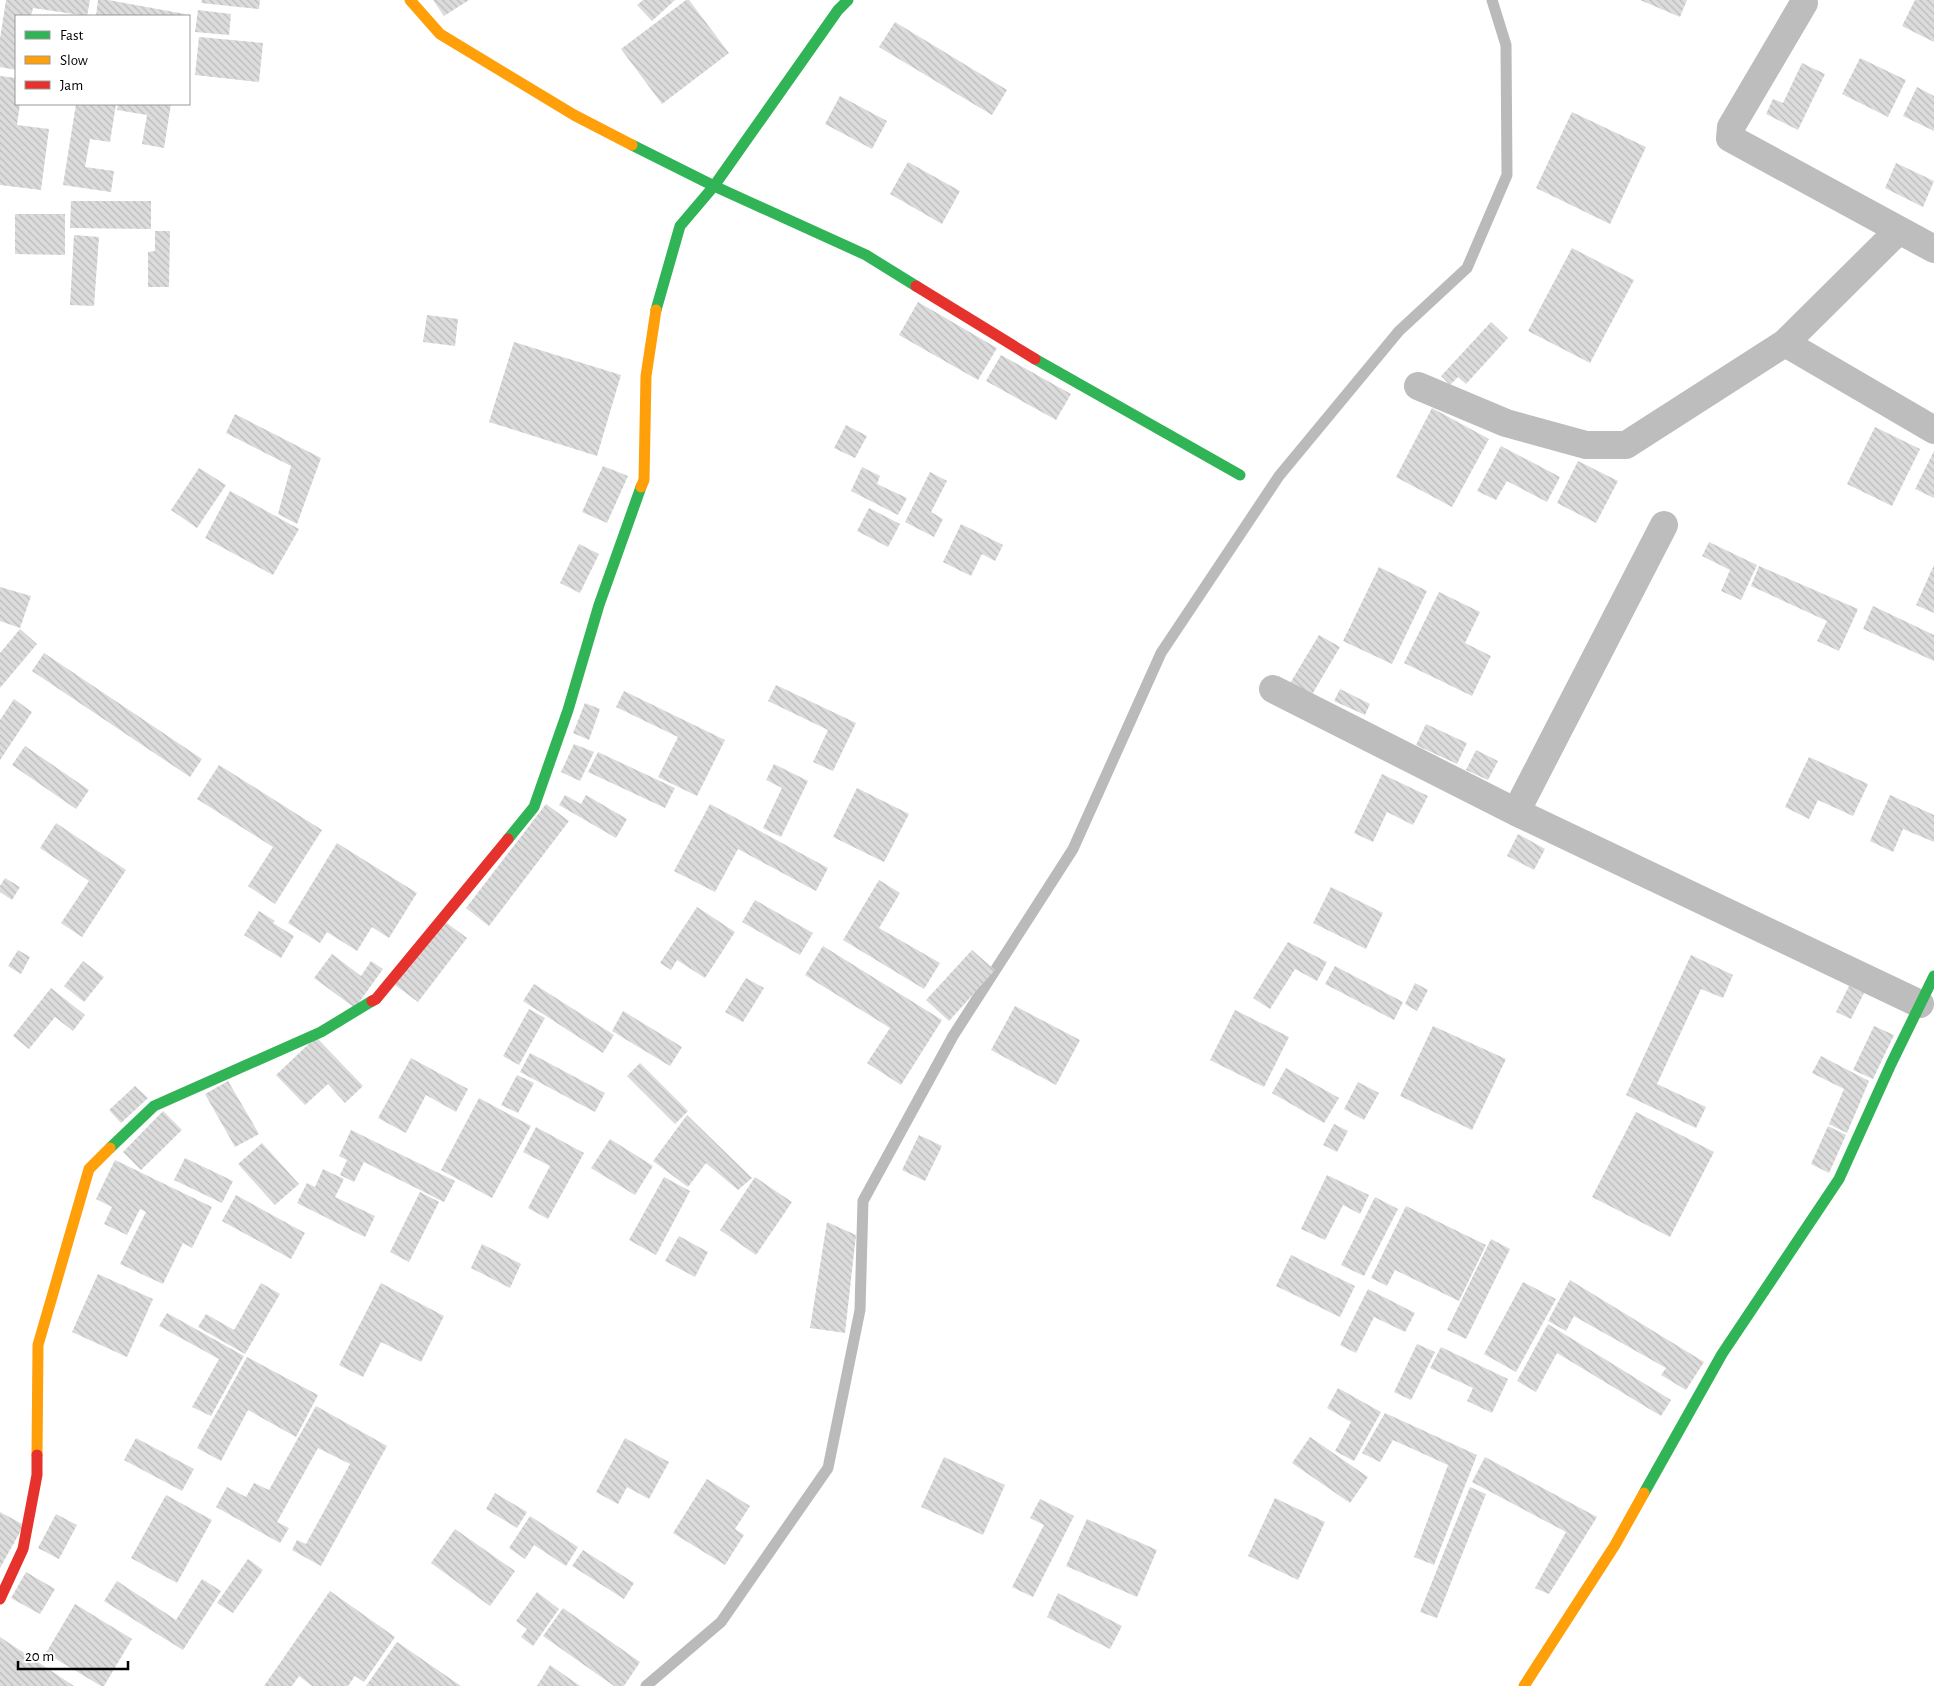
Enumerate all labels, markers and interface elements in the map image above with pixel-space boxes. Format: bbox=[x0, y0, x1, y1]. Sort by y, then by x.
legend bbox=[15, 15, 190, 105]
text: Fast bbox=[60, 28, 84, 43]
text: Slow bbox=[60, 53, 88, 68]
text: Jam bbox=[60, 78, 83, 93]
scale bar bbox=[18, 1638, 128, 1670]
text: 20 m bbox=[25, 1649, 54, 1664]

